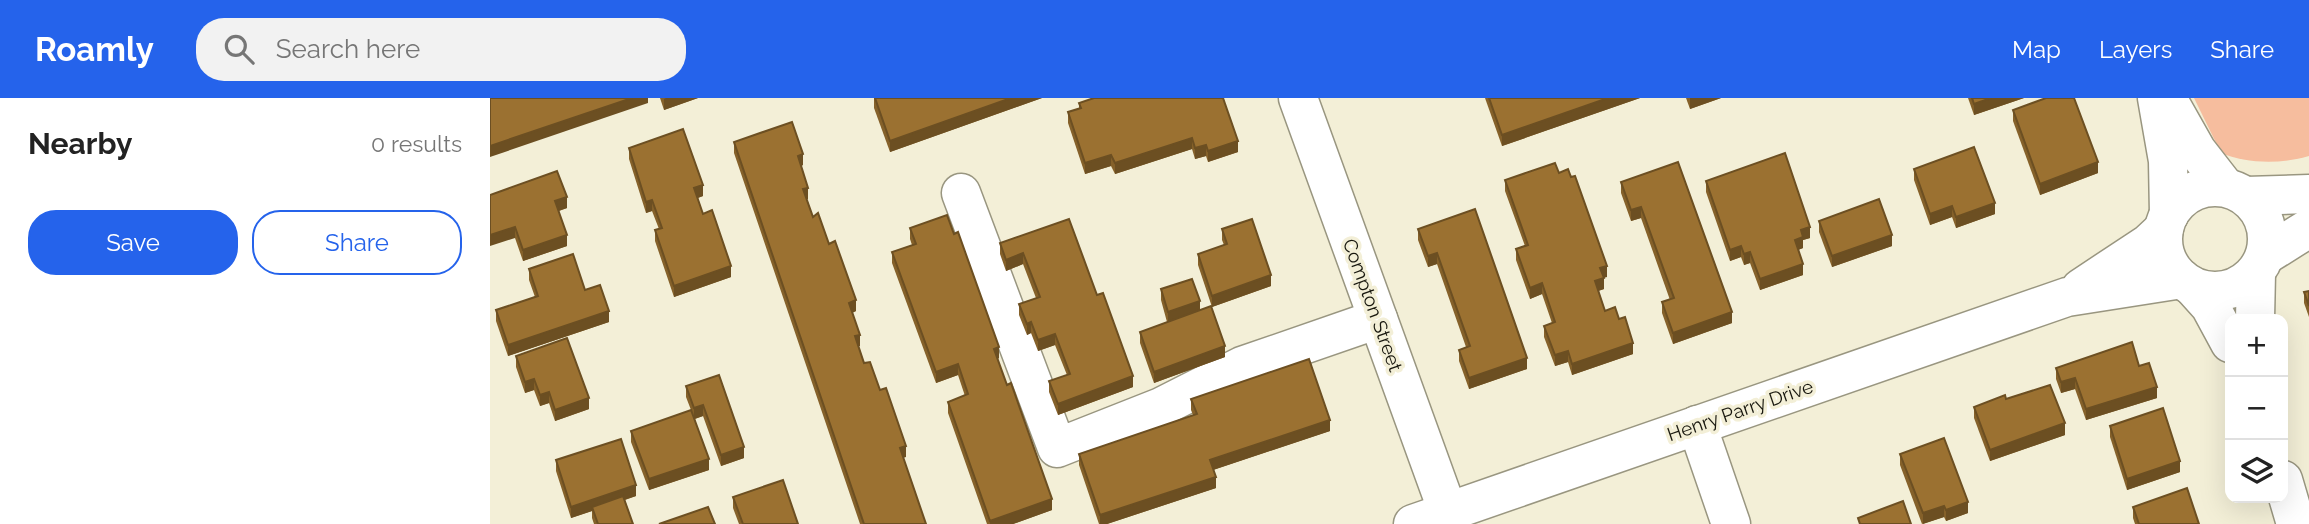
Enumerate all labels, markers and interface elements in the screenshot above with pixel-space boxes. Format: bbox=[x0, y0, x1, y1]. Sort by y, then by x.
search box bbox=[196, 18, 686, 81]
text: Roamly bbox=[35, 30, 154, 69]
icon: search bbox=[220, 30, 258, 68]
text: Search here bbox=[276, 34, 420, 64]
text: Map bbox=[2012, 35, 2061, 64]
text: Layers bbox=[2099, 35, 2172, 64]
text: Share bbox=[2210, 35, 2274, 64]
text: Nearby bbox=[28, 126, 132, 161]
text: 0 results bbox=[371, 130, 462, 157]
button: Save bbox=[28, 210, 238, 275]
button: Share bbox=[252, 210, 462, 275]
street label: Compton Street bbox=[1339, 236, 1407, 375]
map controls bbox=[2225, 314, 2288, 503]
button: + bbox=[2225, 314, 2288, 377]
street label: Henry Parry Drive bbox=[1664, 375, 1816, 445]
button: − bbox=[2225, 377, 2288, 440]
button: layers bbox=[2225, 440, 2288, 503]

